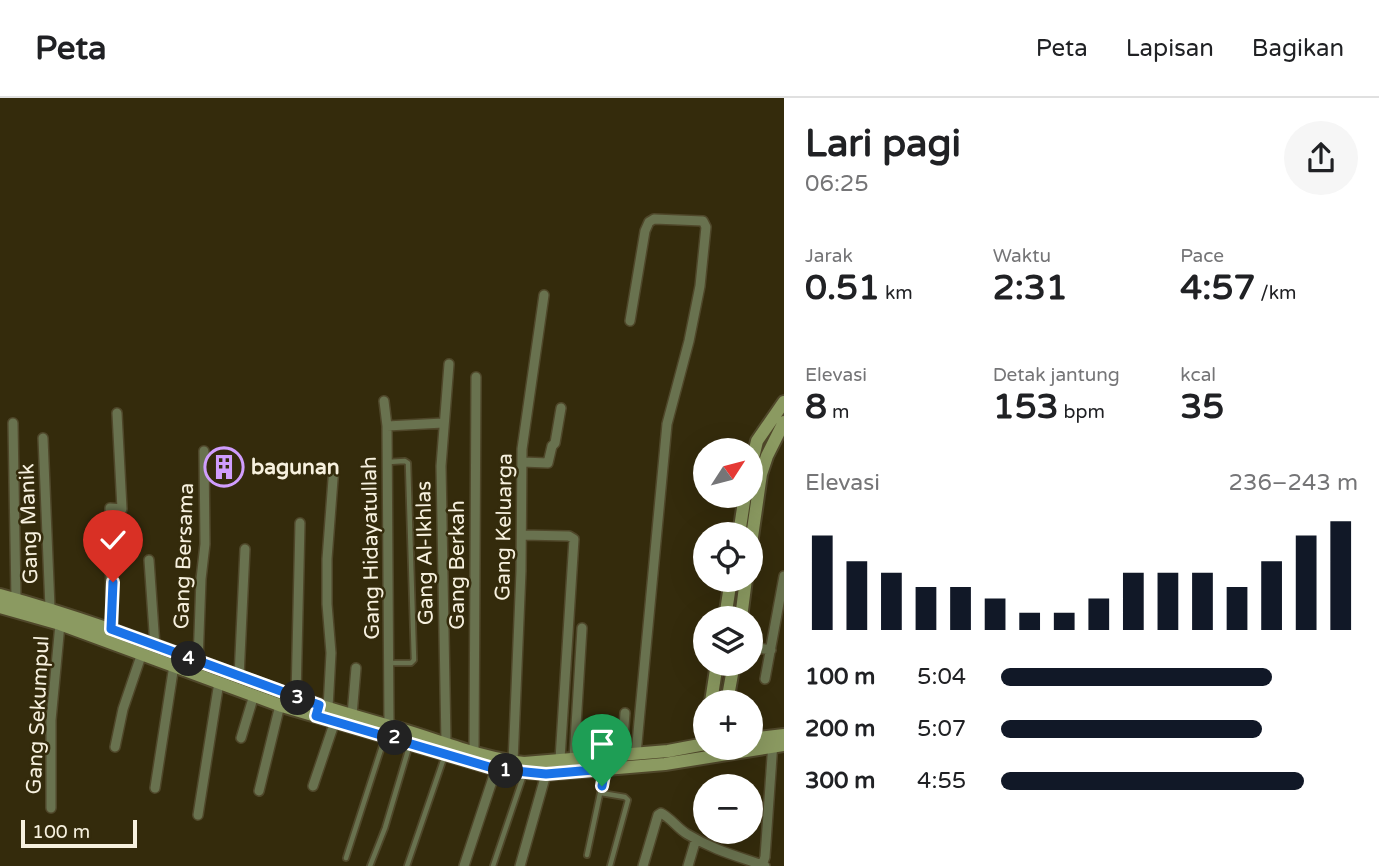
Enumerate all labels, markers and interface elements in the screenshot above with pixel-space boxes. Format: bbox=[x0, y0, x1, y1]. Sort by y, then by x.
text: Peta bbox=[35, 29, 107, 68]
text: Peta bbox=[1036, 34, 1088, 63]
text: Lapisan bbox=[1126, 34, 1214, 63]
text: Bagikan bbox=[1252, 34, 1344, 63]
text: Lari pagi bbox=[805, 121, 961, 167]
button: share bbox=[1284, 121, 1358, 195]
text: 06:25 bbox=[805, 170, 869, 198]
text: Jarak bbox=[805, 245, 853, 267]
text: Waktu bbox=[993, 245, 1051, 267]
text: Pace bbox=[1180, 245, 1224, 267]
text: 0.51 bbox=[805, 267, 880, 309]
text: 2:31 bbox=[993, 267, 1068, 309]
text: 4:57 bbox=[1180, 267, 1255, 309]
text: km bbox=[880, 282, 913, 304]
text: /km bbox=[1255, 282, 1297, 304]
text: Elevasi bbox=[805, 364, 867, 386]
text: Detak jantung bbox=[993, 364, 1120, 386]
text: kcal bbox=[1180, 364, 1216, 386]
text: 8 bbox=[805, 386, 827, 428]
text: 153 bbox=[993, 386, 1059, 428]
text: 35 bbox=[1180, 386, 1224, 428]
text: m bbox=[827, 401, 849, 423]
text: bpm bbox=[1059, 401, 1105, 423]
north arrow bbox=[693, 438, 763, 508]
map controls bbox=[693, 438, 763, 844]
building icon: bagunan bbox=[203, 446, 245, 488]
street label: Gang Keluarga bbox=[490, 453, 518, 601]
place label: bagunan bbox=[251, 455, 339, 480]
street label: Gang Hidayatullah bbox=[357, 456, 385, 640]
street label: Gang Manik bbox=[14, 463, 44, 585]
text: Elevasi bbox=[805, 469, 880, 497]
text: 236–243 m bbox=[1229, 469, 1358, 497]
street label: Gang Al-Ikhlas bbox=[411, 481, 439, 625]
street label: Gang Bersama bbox=[169, 482, 199, 630]
street label: Gang Berkah bbox=[445, 500, 470, 630]
pin bbox=[83, 510, 143, 582]
icon: check bbox=[94, 521, 132, 559]
button: locate bbox=[693, 522, 763, 592]
button: layers bbox=[693, 606, 763, 676]
street label: Gang Sekumpul bbox=[21, 635, 55, 795]
pin: 4 bbox=[172, 642, 206, 676]
text: 4 bbox=[183, 647, 194, 669]
text: 100 m bbox=[805, 663, 875, 691]
text: 5:04 bbox=[917, 663, 966, 691]
pin: 3 bbox=[280, 680, 316, 716]
text: 3 bbox=[292, 686, 303, 708]
button: + bbox=[693, 690, 763, 760]
pin bbox=[572, 714, 632, 786]
text: 200 m bbox=[805, 715, 875, 743]
text: 5:07 bbox=[917, 715, 966, 743]
pin: 2 bbox=[378, 720, 412, 756]
icon: arrive bbox=[583, 725, 621, 763]
text: 2 bbox=[389, 726, 400, 748]
pin: 1 bbox=[489, 754, 524, 788]
text: 1 bbox=[500, 759, 511, 781]
text: 300 m bbox=[805, 767, 875, 795]
text: 4:55 bbox=[917, 767, 966, 795]
button: − bbox=[693, 774, 763, 844]
scale bar bbox=[21, 817, 136, 849]
text: 100 m bbox=[32, 821, 90, 843]

